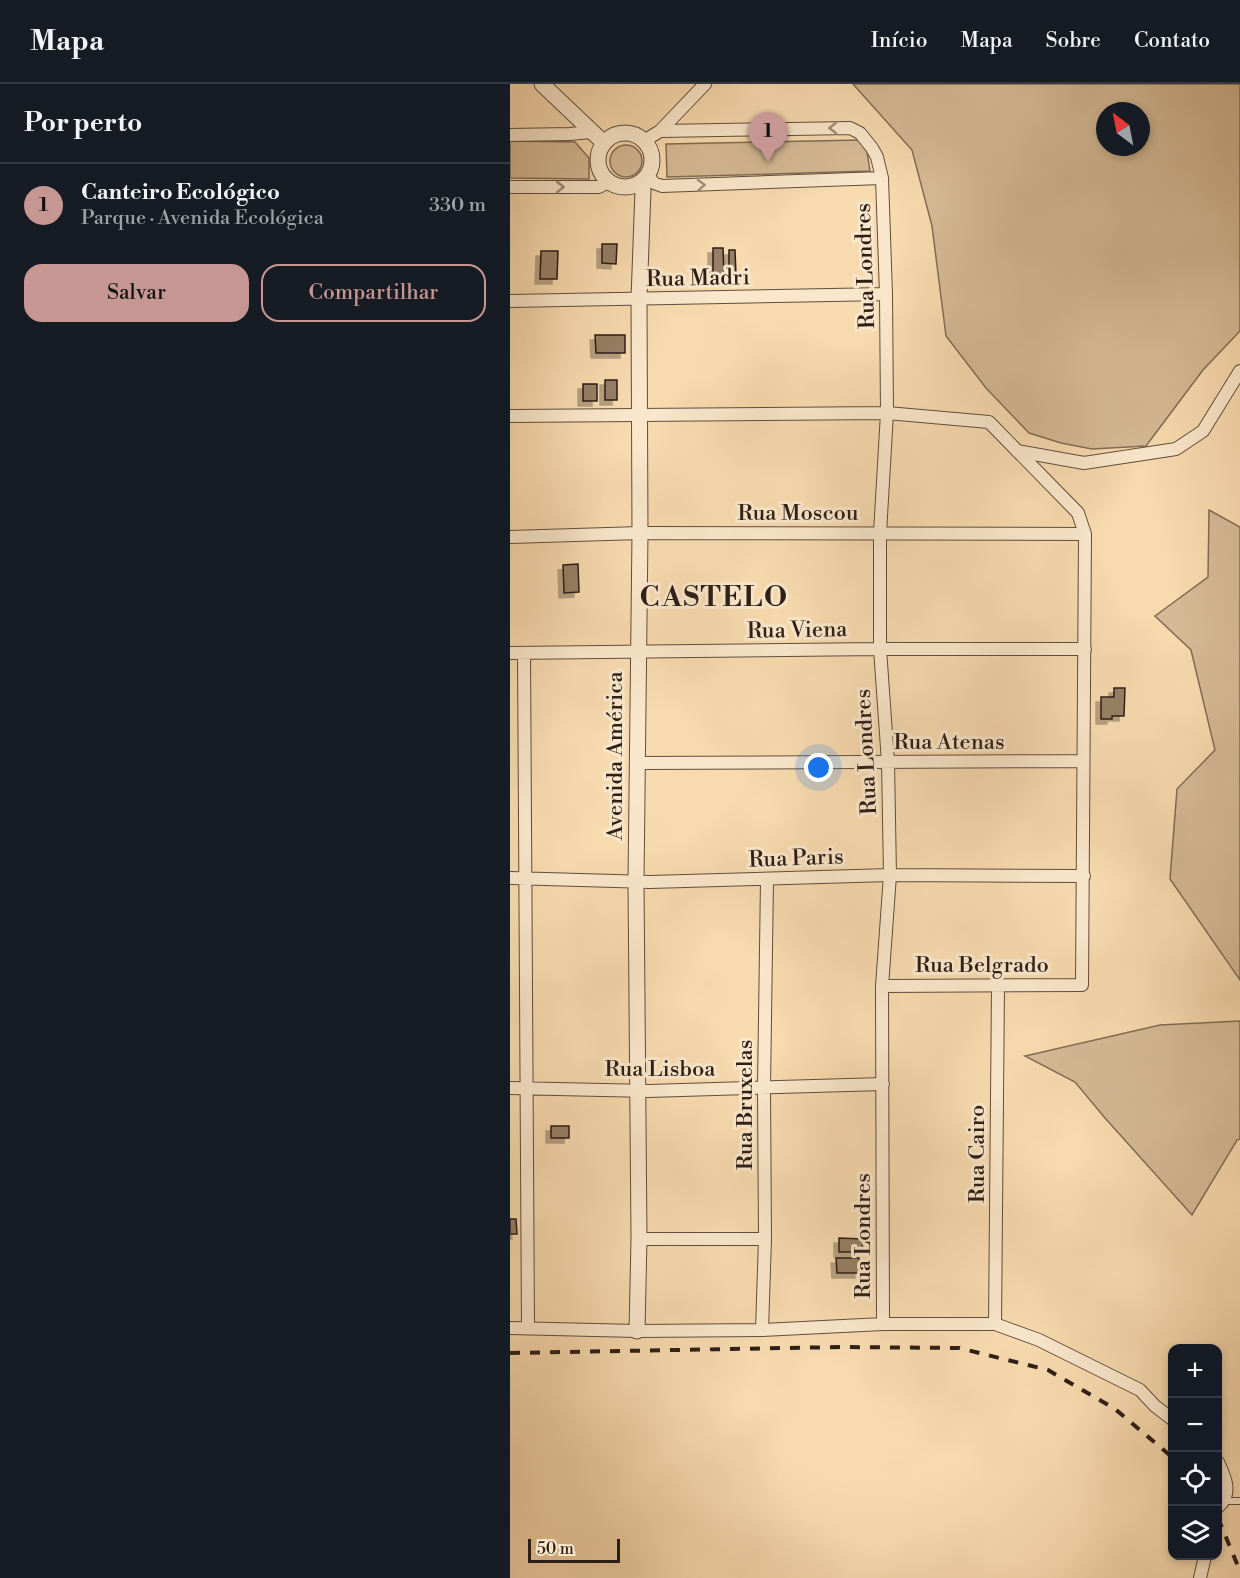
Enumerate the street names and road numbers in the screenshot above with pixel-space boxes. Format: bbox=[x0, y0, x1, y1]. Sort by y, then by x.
street label: Rua Londres bbox=[850, 202, 881, 329]
street label: Rua Madri bbox=[646, 264, 750, 293]
street label: Rua Moscou bbox=[738, 500, 859, 527]
street label: Rua Viena bbox=[747, 616, 848, 645]
street label: Avenida América bbox=[602, 671, 629, 842]
street label: Rua Londres bbox=[850, 688, 883, 816]
street label: Rua Atenas bbox=[893, 729, 1005, 756]
street label: Rua Paris bbox=[748, 843, 844, 874]
street label: Rua Belgrado bbox=[915, 952, 1049, 979]
street label: Rua Bruxelas bbox=[732, 1040, 759, 1170]
street label: Rua Lisboa bbox=[605, 1056, 716, 1083]
street label: Rua Cairo bbox=[964, 1105, 991, 1203]
street label: Rua Londres bbox=[850, 1173, 877, 1299]

